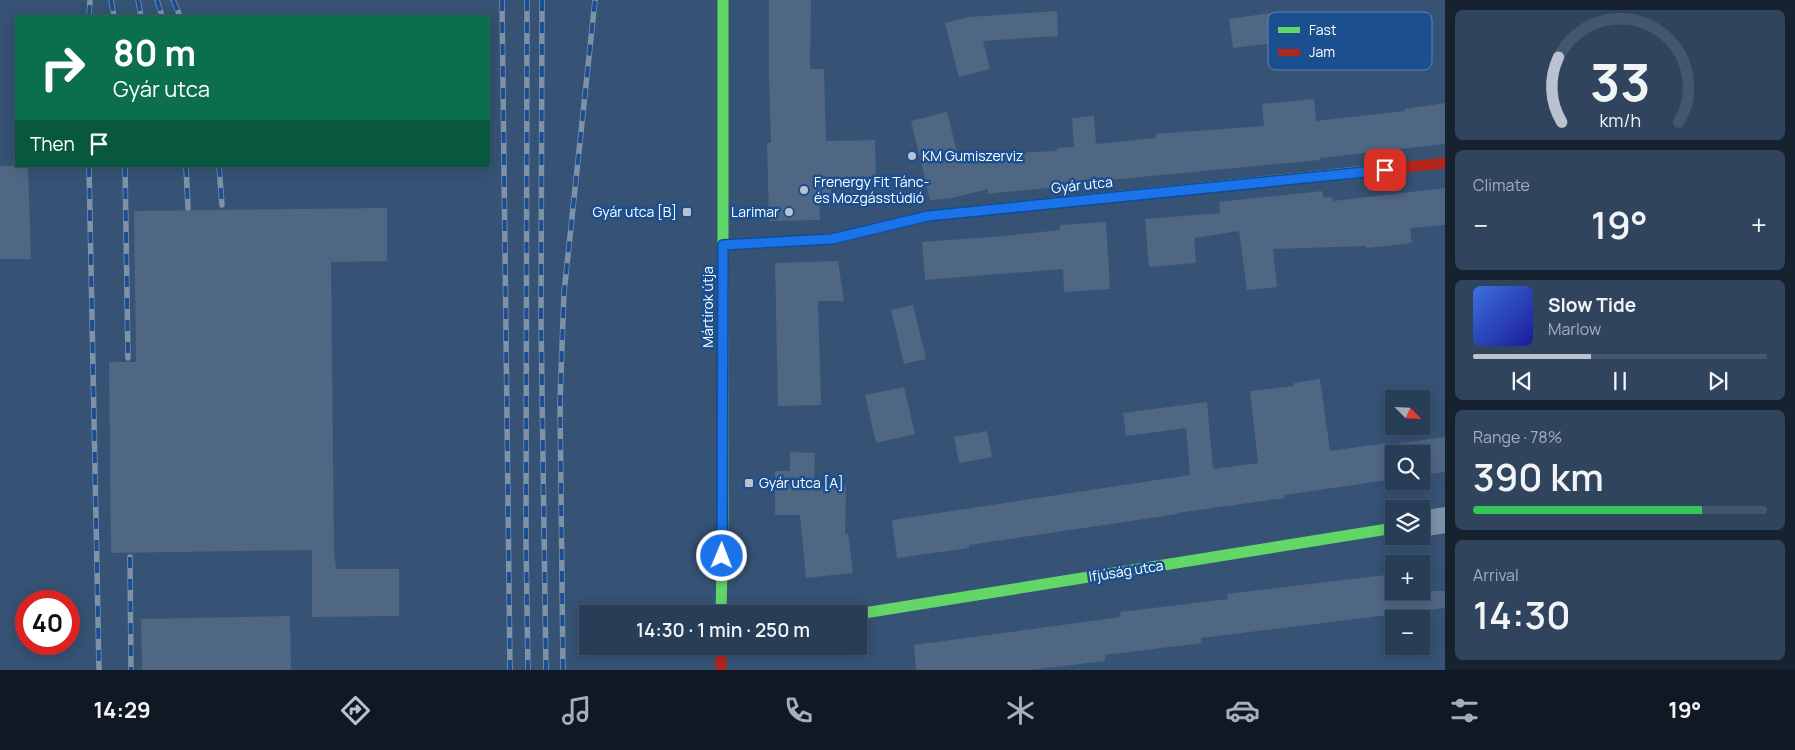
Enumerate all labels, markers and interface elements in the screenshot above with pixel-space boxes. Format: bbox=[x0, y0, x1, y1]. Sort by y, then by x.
legend bbox=[1268, 12, 1432, 70]
text: Fast bbox=[1309, 20, 1337, 39]
text: 80 m bbox=[113, 29, 196, 77]
icon: right bbox=[30, 35, 95, 100]
text: Jam bbox=[1309, 42, 1335, 61]
text: 33 bbox=[1590, 46, 1650, 117]
text: Gyár utca bbox=[113, 74, 210, 104]
text: km/h bbox=[1599, 108, 1641, 132]
icon: arrive bbox=[85, 130, 113, 158]
text: Then bbox=[30, 131, 75, 157]
place label: KM Gumiszerviz bbox=[922, 146, 1023, 165]
pin bbox=[1364, 149, 1406, 191]
marker: KM Gumiszerviz bbox=[906, 150, 918, 162]
icon: arrive bbox=[1371, 156, 1399, 184]
place label: Frenergy Fit Tánc- és Mozgásstúdió bbox=[814, 172, 930, 207]
street label: Gyár utca bbox=[1050, 172, 1114, 197]
text: Climate bbox=[1473, 174, 1530, 196]
marker: Frenergy Fit Tánc- és Mozgásstúdió bbox=[798, 184, 810, 196]
text: 19° bbox=[1591, 198, 1648, 250]
place label: Gyár utca [B] bbox=[593, 202, 677, 221]
place label: Larimar bbox=[731, 202, 779, 221]
marker: Gyár utca [B] bbox=[681, 206, 693, 218]
marker: Larimar bbox=[783, 206, 795, 218]
text: − bbox=[1473, 206, 1488, 244]
text: + bbox=[1751, 206, 1767, 244]
street label: Mártírok útja bbox=[698, 266, 717, 348]
text: Slow Tide bbox=[1548, 292, 1636, 318]
text: Marlow bbox=[1548, 318, 1601, 340]
icon: previous bbox=[1508, 367, 1536, 395]
icon: pause bbox=[1606, 367, 1634, 395]
icon: next bbox=[1704, 367, 1732, 395]
north arrow bbox=[1385, 390, 1430, 435]
map controls bbox=[1385, 390, 1430, 655]
text: Range · 78% bbox=[1473, 426, 1562, 448]
button: search bbox=[1385, 445, 1430, 490]
text: 390 km bbox=[1473, 450, 1604, 502]
place label: Gyár utca [A] bbox=[759, 473, 844, 492]
marker: Gyár utca [A] bbox=[743, 477, 755, 489]
button: layers bbox=[1385, 500, 1430, 545]
position arrow bbox=[695, 529, 747, 581]
street label: Ifjúság utca bbox=[1087, 555, 1165, 586]
button: + bbox=[1385, 555, 1430, 600]
text: Arrival bbox=[1473, 564, 1519, 586]
text: 14:30 bbox=[1473, 588, 1571, 640]
speed limit sign: 40 bbox=[15, 590, 80, 655]
button: − bbox=[1385, 610, 1430, 655]
text: 14:30 · 1 min · 250 m bbox=[636, 617, 810, 643]
icon: directions bbox=[338, 693, 373, 728]
icon: music bbox=[559, 693, 594, 728]
icon: phone bbox=[781, 693, 816, 728]
icon: climate bbox=[1003, 693, 1038, 728]
icon: car bbox=[1225, 693, 1260, 728]
icon: filters bbox=[1447, 693, 1482, 728]
text: 14:29 bbox=[93, 695, 151, 725]
text: 19° bbox=[1668, 695, 1702, 725]

